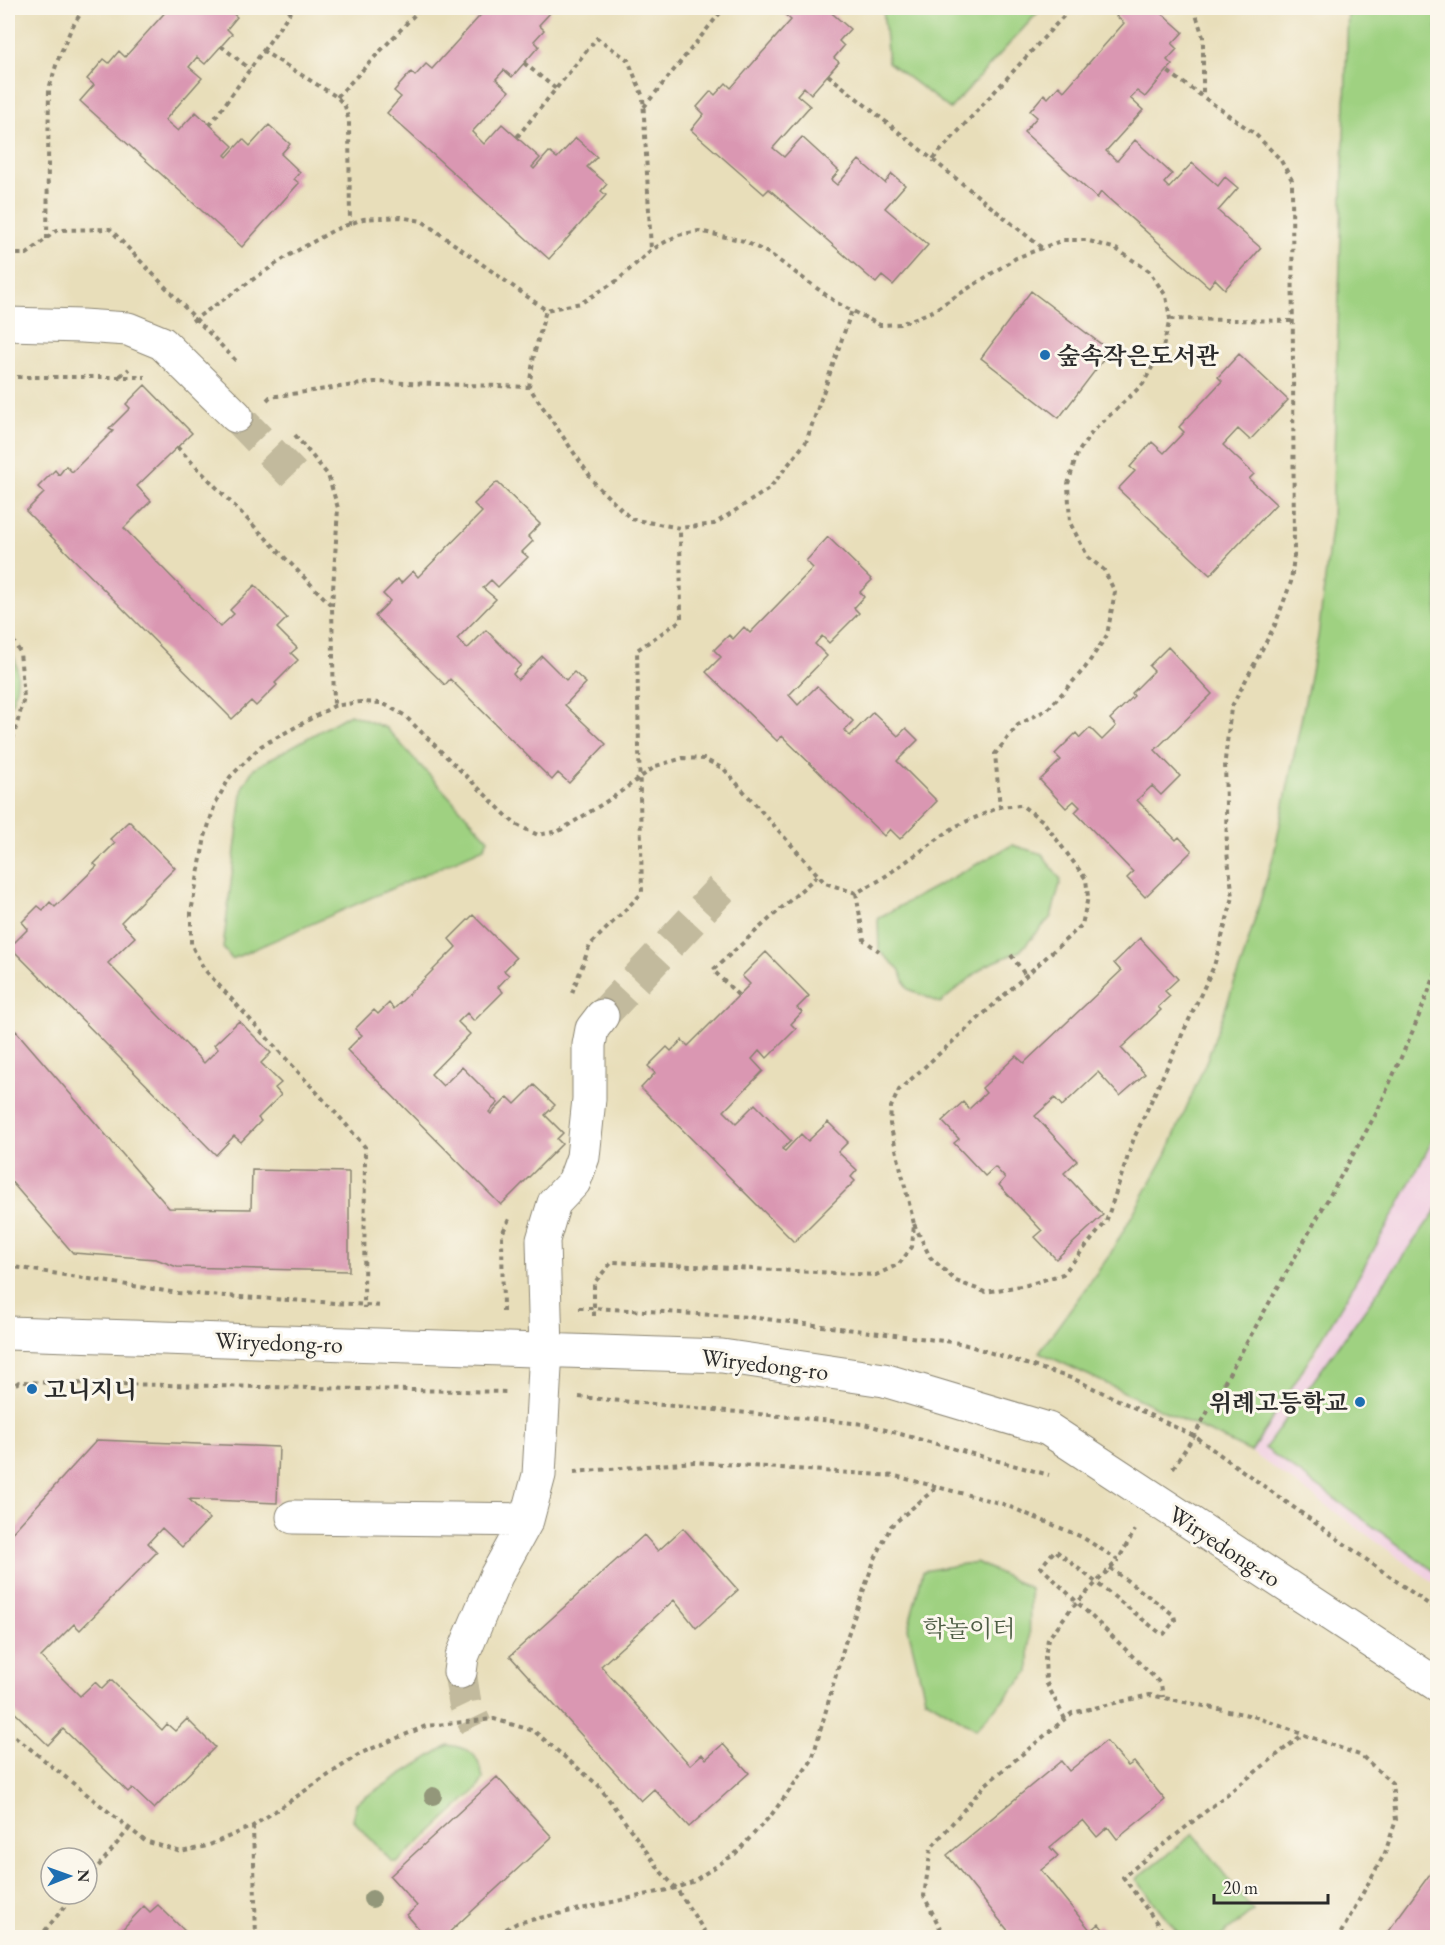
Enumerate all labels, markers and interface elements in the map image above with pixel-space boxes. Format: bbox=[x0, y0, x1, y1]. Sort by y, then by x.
place label: 숲속작은도서관 bbox=[1057, 340, 1219, 371]
marker: 숲속작은도서관 bbox=[1038, 348, 1052, 362]
street label: Wiryedong-ro bbox=[214, 1324, 344, 1360]
street label: Wiryedong-ro bbox=[700, 1341, 831, 1387]
place label: 고니지니 bbox=[44, 1374, 137, 1405]
marker: 고니지니 bbox=[25, 1382, 39, 1396]
place label: 위례고등학교 bbox=[1209, 1387, 1348, 1418]
marker: 위례고등학교 bbox=[1353, 1395, 1367, 1409]
street label: Wiryedong-ro bbox=[1163, 1498, 1287, 1594]
park label: 학놀이터 bbox=[923, 1613, 1015, 1644]
north arrow bbox=[39, 1846, 99, 1906]
scale bar bbox=[1214, 1867, 1328, 1905]
text: N bbox=[73, 1869, 94, 1882]
text: 20 m bbox=[1223, 1876, 1258, 1899]

